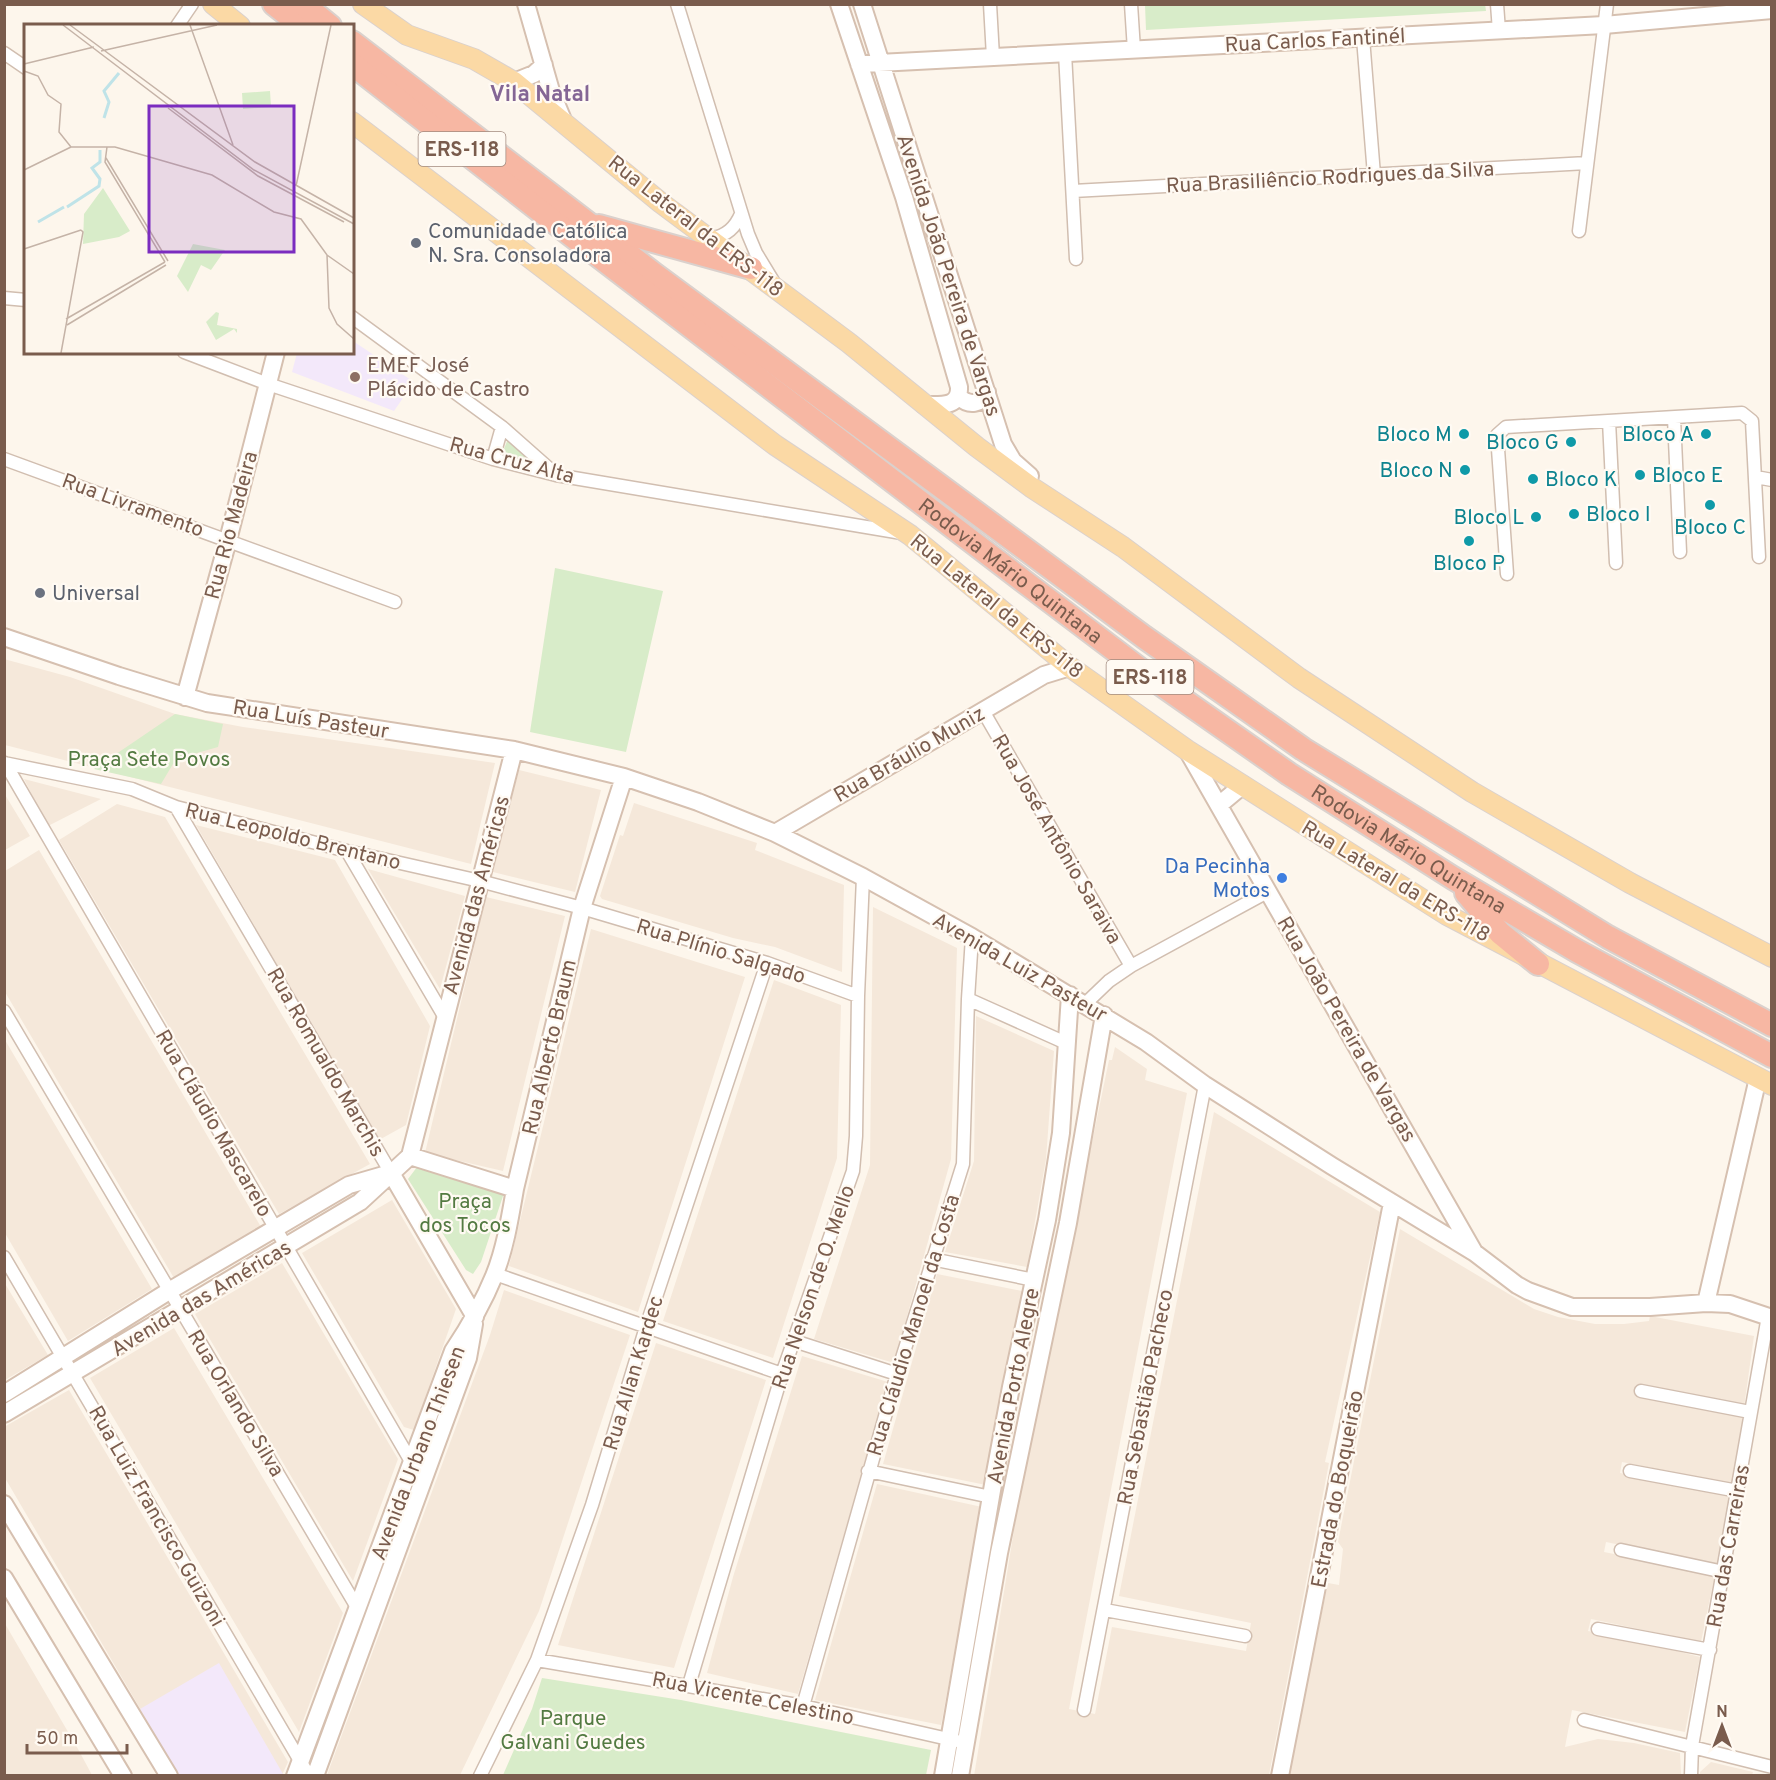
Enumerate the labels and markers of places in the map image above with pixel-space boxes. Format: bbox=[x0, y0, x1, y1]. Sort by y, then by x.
place label: Comunidade Católica N. Sra. Consoladora bbox=[428, 219, 627, 270]
marker: Comunidade Católica N. Sra. Consoladora bbox=[409, 236, 423, 250]
place label: EMEF José Plácido de Castro bbox=[367, 353, 530, 404]
marker: EMEF José Plácido de Castro bbox=[348, 370, 362, 384]
place label: Bloco M bbox=[1376, 422, 1452, 449]
place label: Bloco A bbox=[1622, 422, 1694, 449]
marker: Bloco M bbox=[1457, 427, 1471, 441]
marker: Bloco A bbox=[1699, 427, 1713, 441]
place label: Bloco G bbox=[1486, 430, 1559, 457]
marker: Bloco G bbox=[1564, 435, 1578, 449]
place label: Bloco N bbox=[1379, 458, 1453, 485]
marker: Bloco N bbox=[1458, 463, 1472, 477]
place label: Bloco E bbox=[1652, 463, 1723, 490]
place label: Bloco K bbox=[1545, 467, 1618, 494]
marker: Bloco E bbox=[1633, 468, 1647, 482]
marker: Bloco K bbox=[1526, 472, 1540, 486]
marker: Bloco C bbox=[1703, 498, 1717, 512]
place label: Bloco I bbox=[1586, 502, 1651, 529]
place label: Bloco L bbox=[1454, 505, 1524, 532]
marker: Bloco I bbox=[1567, 507, 1581, 521]
marker: Bloco L bbox=[1529, 510, 1543, 524]
place label: Bloco C bbox=[1674, 515, 1746, 542]
marker: Bloco P bbox=[1462, 534, 1476, 548]
place label: Bloco P bbox=[1433, 551, 1505, 578]
place label: Universal bbox=[52, 581, 140, 608]
marker: Universal bbox=[33, 586, 47, 600]
place label: Da Pecinha Motos bbox=[1164, 854, 1270, 905]
marker: Da Pecinha Motos bbox=[1275, 871, 1289, 885]

